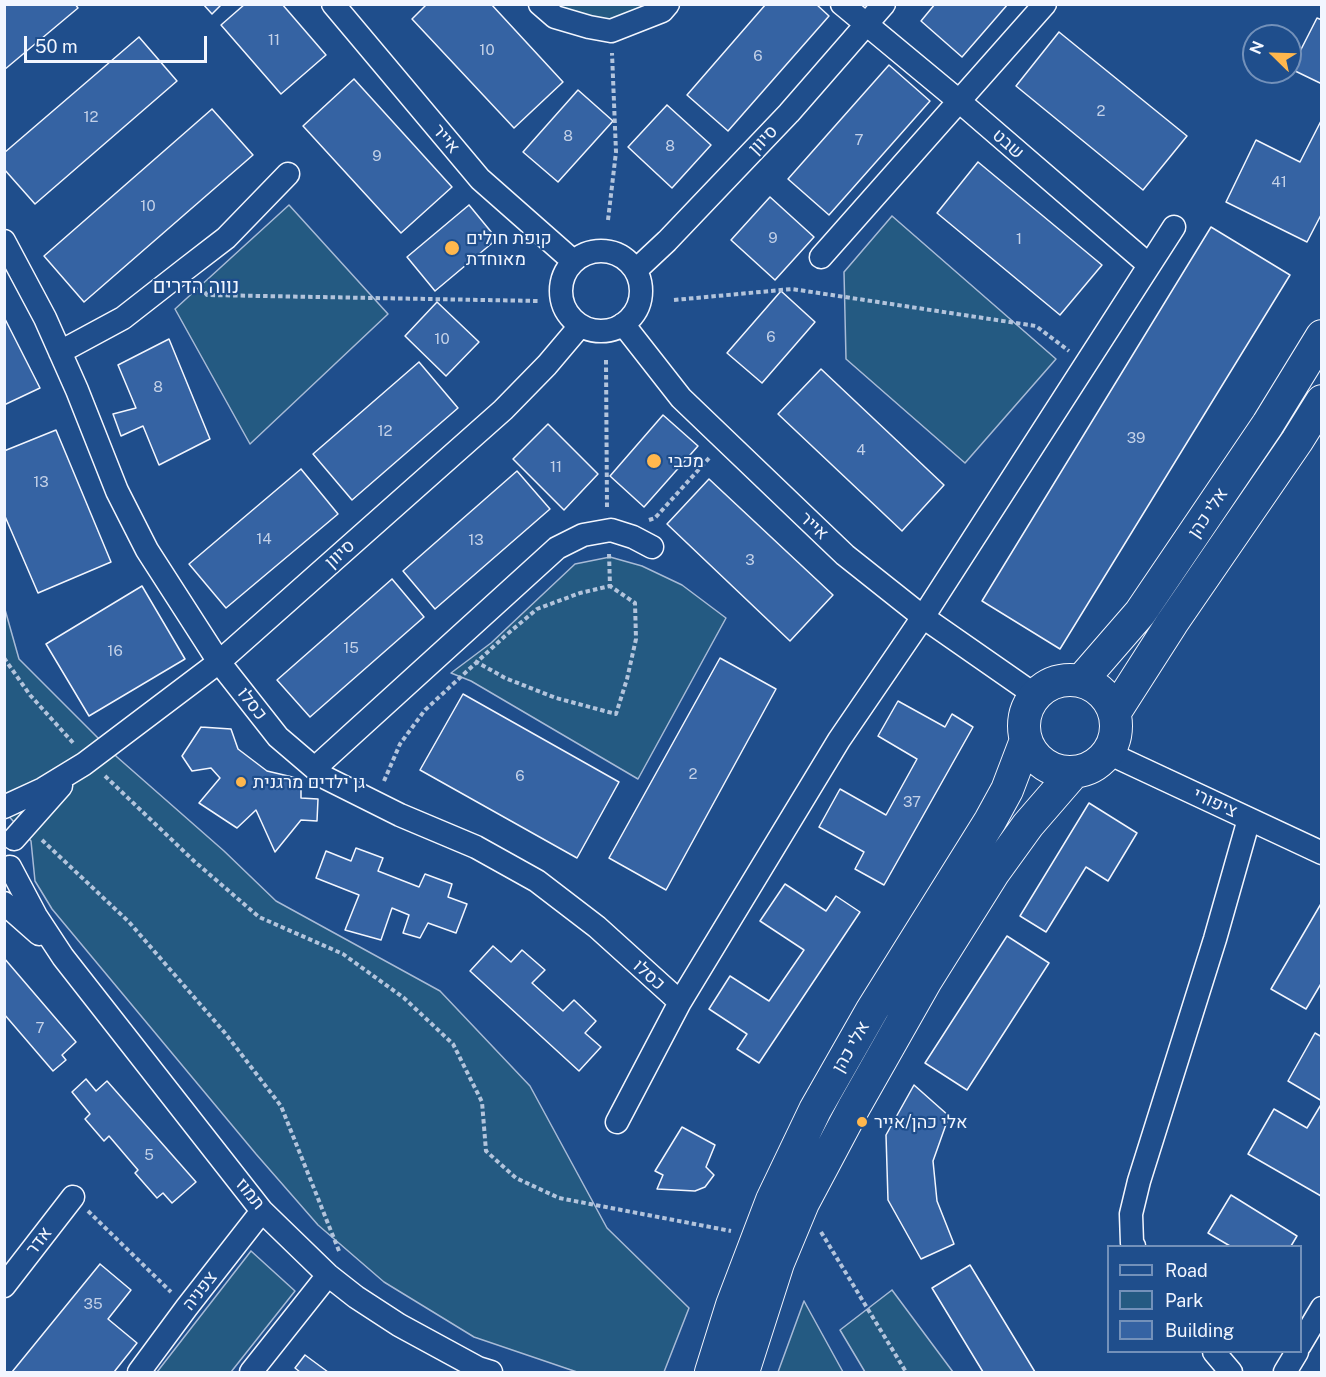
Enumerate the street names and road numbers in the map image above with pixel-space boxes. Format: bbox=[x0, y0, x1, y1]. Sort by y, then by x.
street label: אייר bbox=[428, 120, 464, 158]
street label: סיוון bbox=[744, 121, 782, 159]
street label: שבט bbox=[988, 124, 1028, 164]
street label: אלי כהן bbox=[1183, 484, 1233, 542]
street label: אייר bbox=[795, 507, 833, 545]
street label: סיוון bbox=[321, 535, 359, 573]
street label: כסלו bbox=[232, 683, 272, 725]
street label: ציפורי bbox=[1190, 783, 1240, 823]
street label: כסלו bbox=[629, 955, 669, 995]
street label: אלי כהן bbox=[828, 1017, 874, 1077]
street label: תמוז bbox=[231, 1174, 269, 1214]
street label: אדר bbox=[21, 1223, 57, 1259]
street label: צפניה bbox=[178, 1267, 222, 1315]

